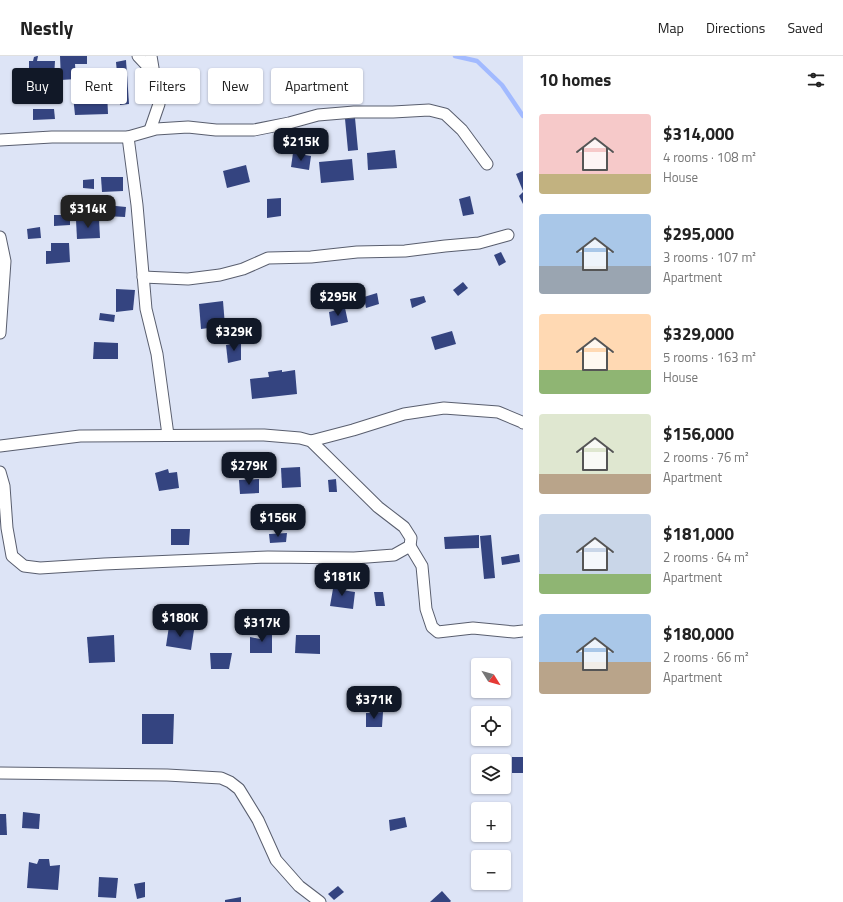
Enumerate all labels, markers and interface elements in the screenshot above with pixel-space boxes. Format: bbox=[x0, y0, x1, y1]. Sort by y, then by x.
text: Nestly bbox=[20, 13, 73, 42]
text: Map bbox=[658, 17, 684, 38]
text: Directions bbox=[706, 17, 765, 38]
text: Saved bbox=[787, 17, 823, 38]
text: 10 homes bbox=[539, 67, 611, 93]
chip: Buy bbox=[12, 68, 63, 104]
chip: Rent bbox=[71, 68, 127, 104]
chip: Filters bbox=[135, 68, 200, 104]
chip: New bbox=[208, 68, 263, 104]
chip: Apartment bbox=[271, 68, 363, 104]
icon: filters bbox=[805, 69, 827, 91]
text: $314,000 bbox=[663, 121, 734, 147]
pin: $215K bbox=[273, 128, 329, 162]
icon: home bbox=[571, 130, 619, 178]
text: $215K bbox=[283, 131, 319, 151]
text: 4 rooms · 108 m² bbox=[663, 147, 756, 167]
text: House bbox=[663, 167, 698, 187]
pin: $314K bbox=[60, 195, 116, 229]
text: $314K bbox=[70, 198, 106, 218]
text: $295,000 bbox=[663, 221, 734, 247]
icon: home bbox=[571, 230, 619, 278]
text: 3 rooms · 107 m² bbox=[663, 247, 756, 267]
text: Apartment bbox=[663, 267, 722, 287]
pin: $295K bbox=[310, 283, 366, 317]
text: $295K bbox=[320, 286, 356, 306]
pin: $329K bbox=[206, 318, 262, 352]
text: $329K bbox=[216, 321, 252, 341]
text: $329,000 bbox=[663, 321, 734, 347]
icon: home bbox=[571, 330, 619, 378]
text: 5 rooms · 163 m² bbox=[663, 347, 756, 367]
text: House bbox=[663, 367, 698, 387]
text: $156,000 bbox=[663, 421, 734, 447]
icon: home bbox=[571, 430, 619, 478]
text: 2 rooms · 76 m² bbox=[663, 447, 749, 467]
pin: $279K bbox=[221, 452, 277, 486]
text: $279K bbox=[231, 455, 267, 475]
text: Apartment bbox=[663, 467, 722, 487]
pin: $156K bbox=[250, 504, 306, 538]
text: $156K bbox=[260, 507, 296, 527]
text: $181,000 bbox=[663, 521, 734, 547]
icon: home bbox=[571, 530, 619, 578]
text: 2 rooms · 64 m² bbox=[663, 547, 749, 567]
pin: $181K bbox=[314, 563, 370, 597]
text: $181K bbox=[324, 566, 360, 586]
text: Apartment bbox=[663, 567, 722, 587]
pin: $180K bbox=[152, 604, 208, 638]
text: $180K bbox=[162, 607, 198, 627]
pin: $317K bbox=[234, 609, 290, 643]
text: $317K bbox=[244, 612, 280, 632]
text: $180,000 bbox=[663, 621, 734, 647]
icon: home bbox=[571, 630, 619, 678]
text: 2 rooms · 66 m² bbox=[663, 647, 749, 667]
north arrow bbox=[471, 658, 511, 698]
map controls bbox=[471, 658, 511, 890]
text: Apartment bbox=[663, 667, 722, 687]
pin: $371K bbox=[346, 686, 402, 720]
text: $371K bbox=[356, 689, 392, 709]
button: locate bbox=[471, 706, 511, 746]
button: layers bbox=[471, 754, 511, 794]
button: + bbox=[471, 802, 511, 842]
button: − bbox=[471, 850, 511, 890]

